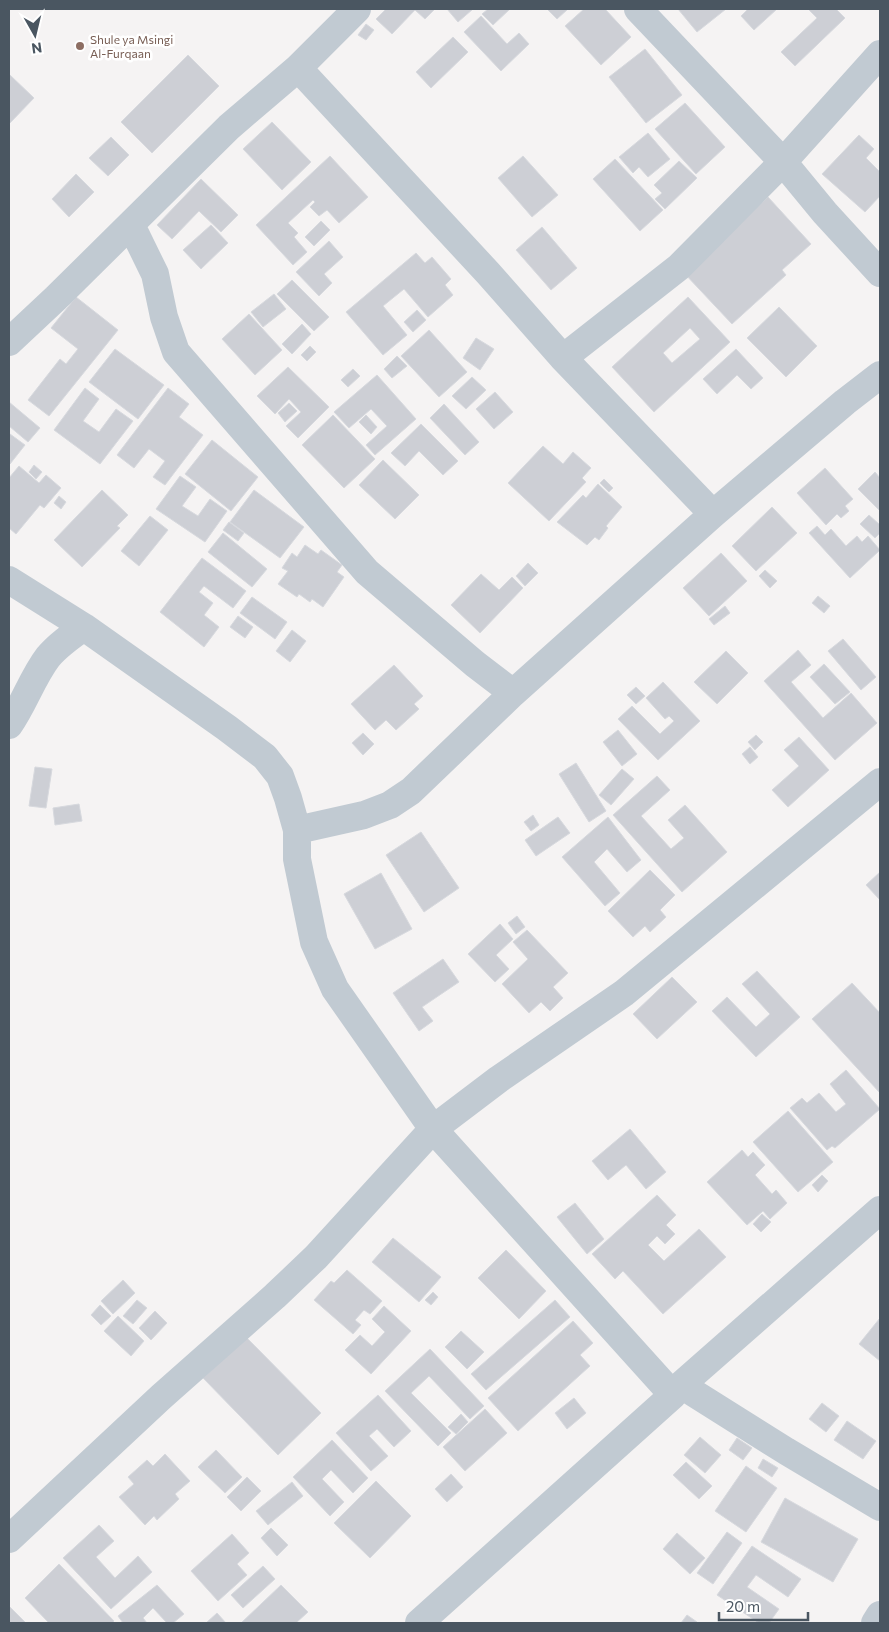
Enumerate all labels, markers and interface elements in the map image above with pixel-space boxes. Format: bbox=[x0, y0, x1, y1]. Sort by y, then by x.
north arrow bbox=[10, 10, 60, 60]
place label: Shule ya Msingi Al-Furqaan bbox=[90, 32, 173, 60]
text: N bbox=[30, 39, 43, 58]
marker: Shule ya Msingi Al-Furqaan bbox=[74, 40, 86, 52]
scale bar bbox=[719, 1590, 808, 1622]
text: 20 m bbox=[726, 1597, 760, 1615]

